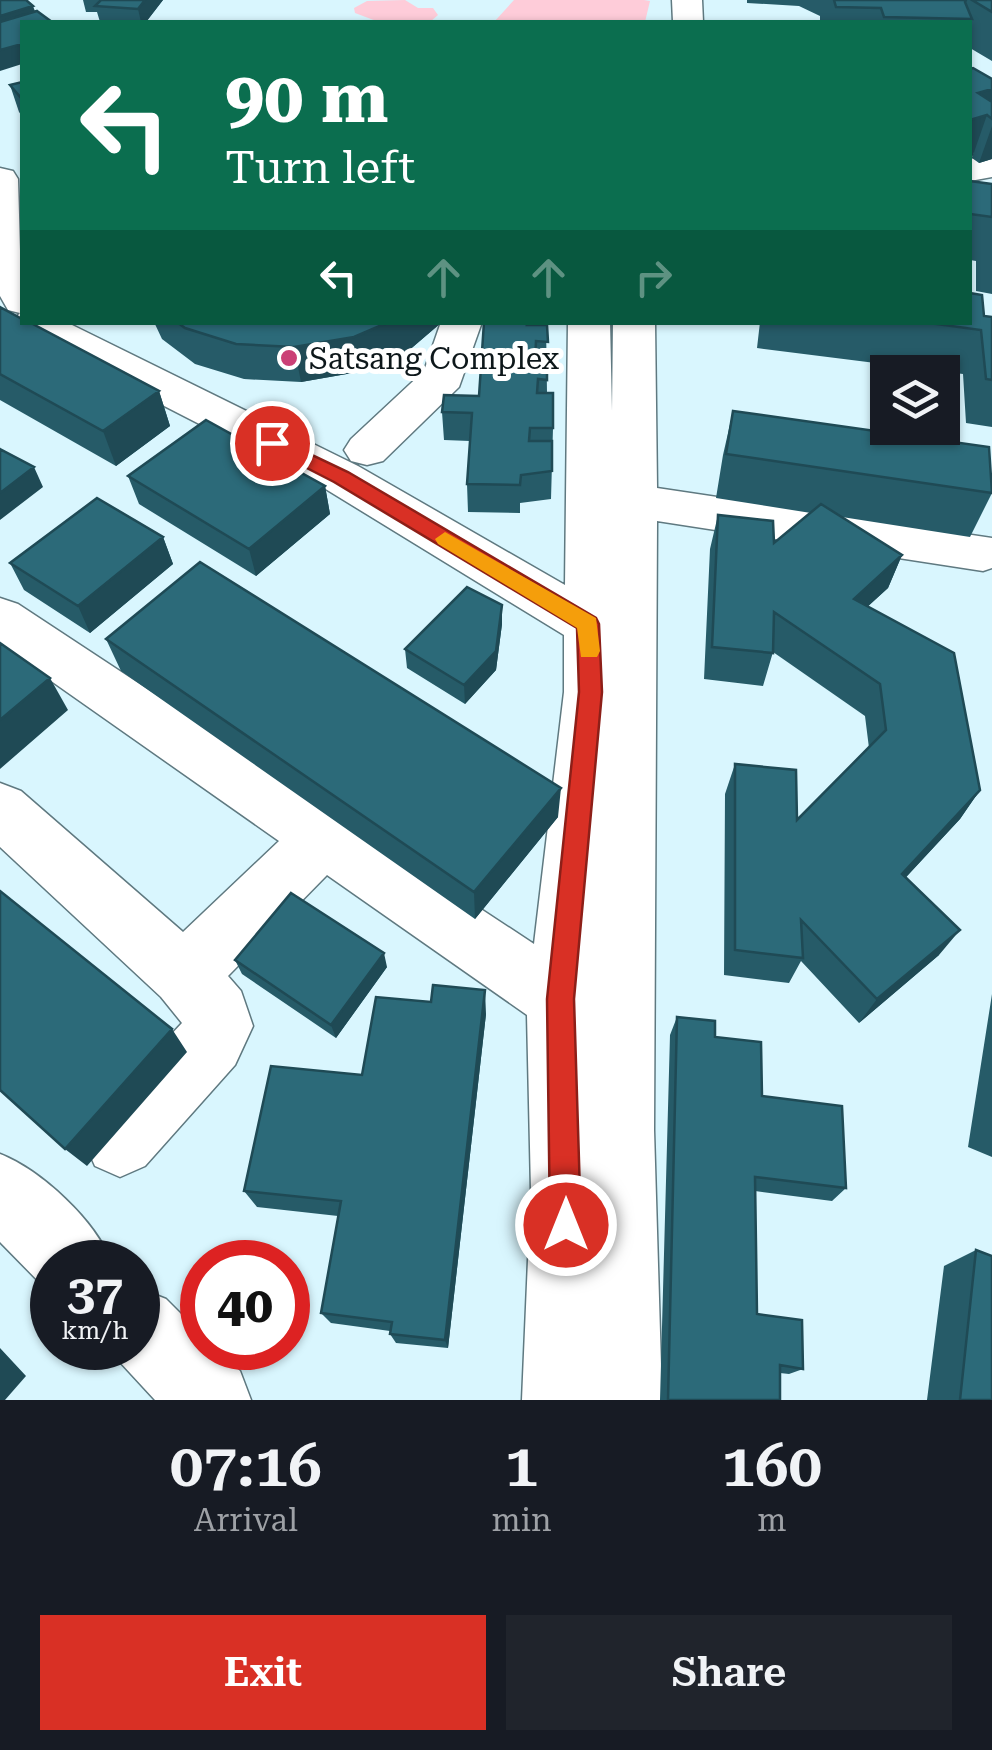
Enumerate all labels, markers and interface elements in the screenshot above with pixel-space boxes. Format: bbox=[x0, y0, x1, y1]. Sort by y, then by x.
text: 90 m bbox=[225, 57, 389, 139]
icon: left bbox=[60, 60, 190, 190]
text: Turn left bbox=[225, 141, 415, 194]
icon: left bbox=[311, 250, 366, 305]
icon: ahead bbox=[416, 250, 471, 305]
icon: ahead bbox=[521, 250, 576, 305]
icon: right bbox=[626, 250, 681, 305]
place label: Satsang Complex bbox=[309, 341, 560, 376]
marker: Satsang Complex bbox=[278, 347, 300, 369]
map controls bbox=[870, 355, 960, 445]
button: layers bbox=[870, 355, 960, 445]
pin bbox=[230, 401, 315, 486]
icon: arrive bbox=[245, 416, 300, 471]
position arrow bbox=[514, 1173, 618, 1277]
speed limit sign: 40 bbox=[180, 1240, 310, 1370]
text: 37 bbox=[67, 1264, 123, 1322]
text: km/h bbox=[62, 1316, 128, 1345]
text: 07:16 bbox=[170, 1430, 322, 1501]
text: 1 bbox=[505, 1430, 538, 1501]
text: 160 bbox=[721, 1430, 822, 1501]
text: Arrival bbox=[194, 1501, 298, 1539]
text: min bbox=[492, 1501, 552, 1539]
text: m bbox=[757, 1501, 786, 1539]
button: Exit bbox=[40, 1615, 486, 1730]
button: Share bbox=[506, 1615, 952, 1730]

